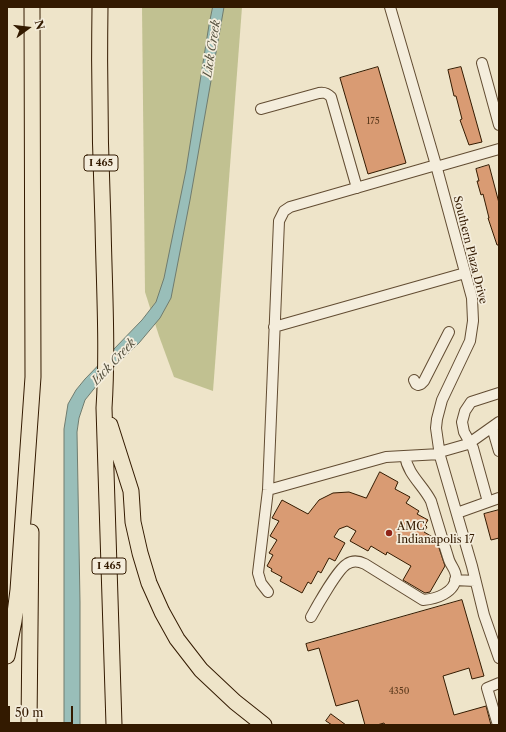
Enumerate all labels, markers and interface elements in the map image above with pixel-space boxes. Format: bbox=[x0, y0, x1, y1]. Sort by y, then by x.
north arrow bbox=[8, 8, 48, 48]
text: N bbox=[32, 18, 48, 31]
water label: Lick Creek bbox=[200, 19, 224, 79]
house number: 175 bbox=[366, 116, 380, 126]
road number: I 465 bbox=[84, 155, 118, 171]
street label: Southern Plaza Drive bbox=[450, 195, 490, 305]
water label: Lick Creek bbox=[89, 336, 139, 388]
place label: AMC Indianapolis 17 bbox=[397, 520, 474, 546]
marker: AMC Indianapolis 17 bbox=[384, 528, 394, 538]
road number: I 465 bbox=[92, 558, 126, 574]
house number: 4350 bbox=[389, 686, 409, 696]
scale bar bbox=[10, 698, 75, 724]
text: 50 m bbox=[15, 705, 44, 720]

